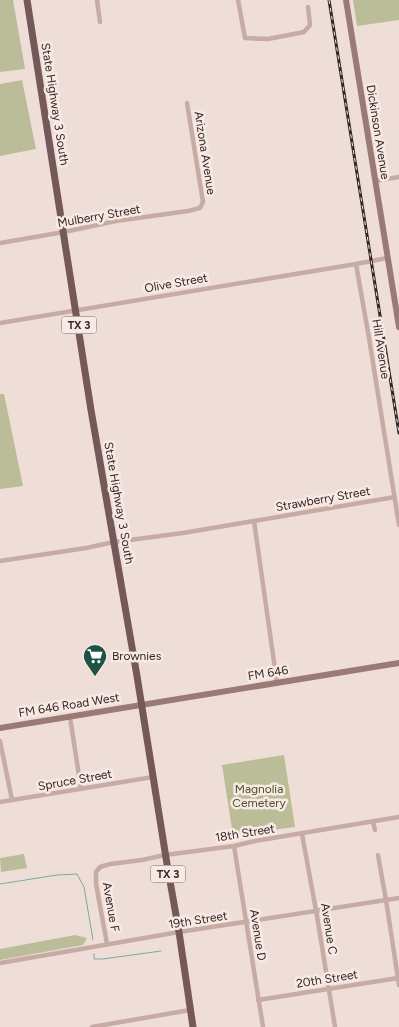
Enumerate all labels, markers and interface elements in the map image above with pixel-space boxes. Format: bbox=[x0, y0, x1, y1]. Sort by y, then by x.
street label: State Highway 3 South bbox=[38, 42, 72, 167]
street label: Dickinson Avenue bbox=[364, 84, 392, 181]
street label: Arizona Avenue bbox=[192, 110, 219, 196]
street label: Mulberry Street bbox=[56, 202, 142, 230]
street label: Olive Street bbox=[143, 270, 209, 295]
road number: TX 3 bbox=[62, 316, 96, 334]
street label: Hill Avenue bbox=[369, 318, 393, 380]
street label: State Highway 3 South bbox=[101, 441, 137, 565]
street label: Strawberry Street bbox=[275, 484, 372, 514]
supermarket icon: Brownies bbox=[82, 643, 108, 677]
place label: Brownies bbox=[112, 649, 162, 663]
street label: FM 646 bbox=[247, 663, 289, 683]
street label: FM 646 Road West bbox=[18, 690, 121, 720]
street label: Spruce Street bbox=[37, 767, 114, 793]
park label: Magnolia Cemetery bbox=[232, 782, 286, 810]
street label: 18th Street bbox=[214, 821, 276, 845]
road number: TX 3 bbox=[150, 866, 186, 882]
street label: Avenue F bbox=[100, 881, 122, 933]
street label: Avenue C bbox=[318, 902, 340, 956]
street label: 19th Street bbox=[167, 908, 229, 932]
street label: Avenue D bbox=[247, 908, 269, 962]
street label: 20th Street bbox=[295, 967, 359, 991]

